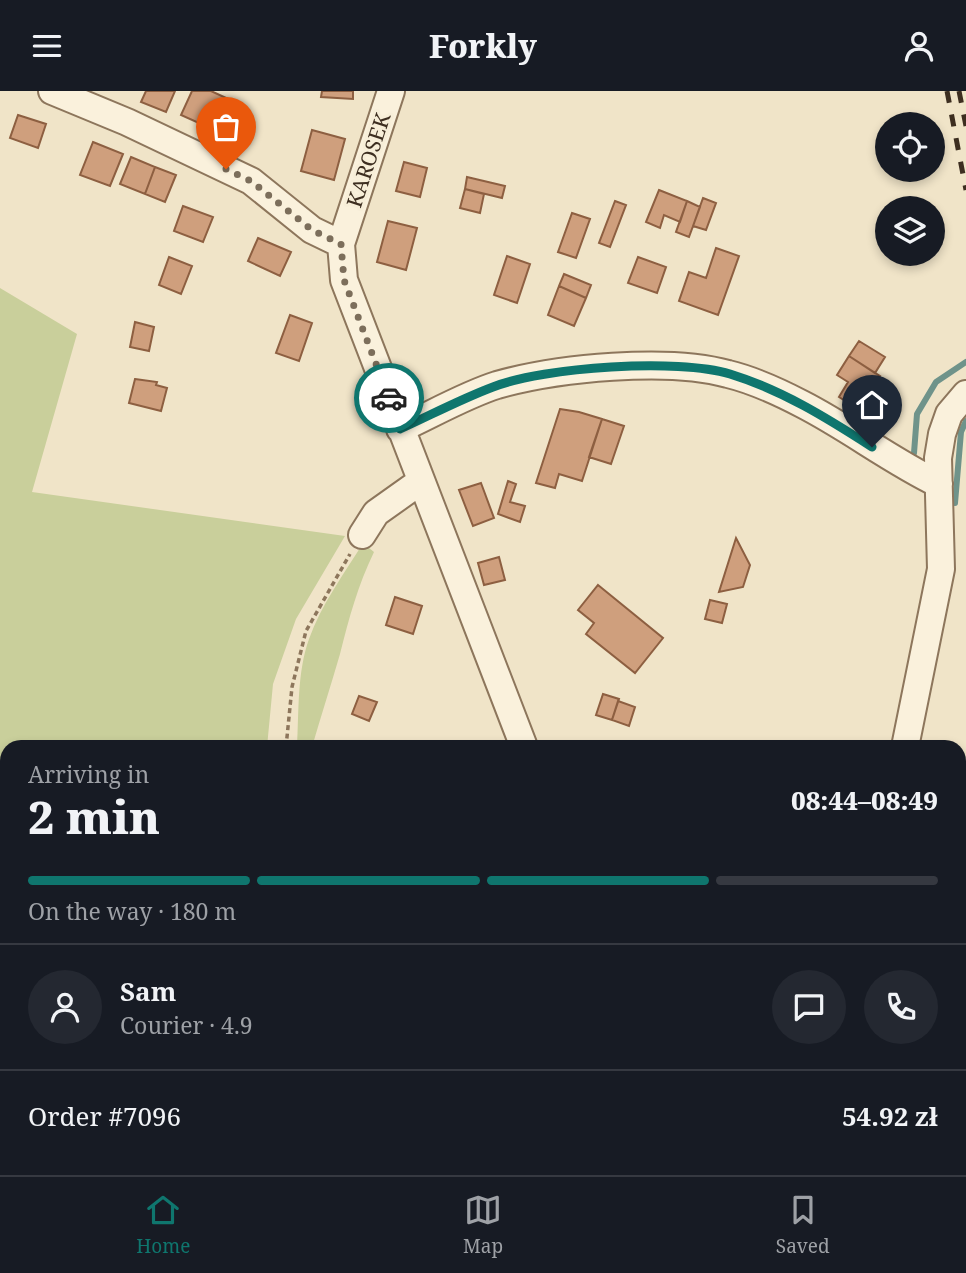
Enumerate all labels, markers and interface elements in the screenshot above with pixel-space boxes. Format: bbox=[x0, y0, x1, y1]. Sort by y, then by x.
text: Forkly bbox=[429, 24, 537, 67]
icon: menu bbox=[28, 27, 66, 65]
icon: person bbox=[900, 27, 938, 65]
pin bbox=[196, 97, 256, 169]
icon: bag bbox=[207, 108, 245, 146]
street label: KAROSEK bbox=[340, 109, 396, 211]
map controls bbox=[875, 112, 945, 266]
button: locate bbox=[875, 112, 945, 182]
button: layers bbox=[875, 196, 945, 266]
courier bbox=[354, 363, 424, 433]
pin bbox=[842, 375, 902, 447]
icon: car bbox=[370, 379, 408, 417]
icon: home bbox=[853, 386, 891, 424]
text: Arriving in bbox=[28, 758, 149, 790]
text: 08:44–08:49 bbox=[791, 782, 938, 818]
text: 2 min bbox=[28, 785, 160, 847]
text: On the way · 180 m bbox=[28, 895, 236, 927]
button: person bbox=[28, 970, 102, 1044]
button: chat bbox=[772, 970, 846, 1044]
button: phone bbox=[864, 970, 938, 1044]
text: Sam bbox=[120, 973, 176, 1009]
text: Courier · 4.9 bbox=[120, 1009, 253, 1041]
text: Order #7096 bbox=[28, 1098, 181, 1134]
text: 54.92 zł bbox=[842, 1098, 938, 1134]
tab: Home bbox=[136, 1191, 190, 1259]
tab: Map bbox=[463, 1191, 503, 1259]
tab: Saved bbox=[776, 1191, 830, 1259]

